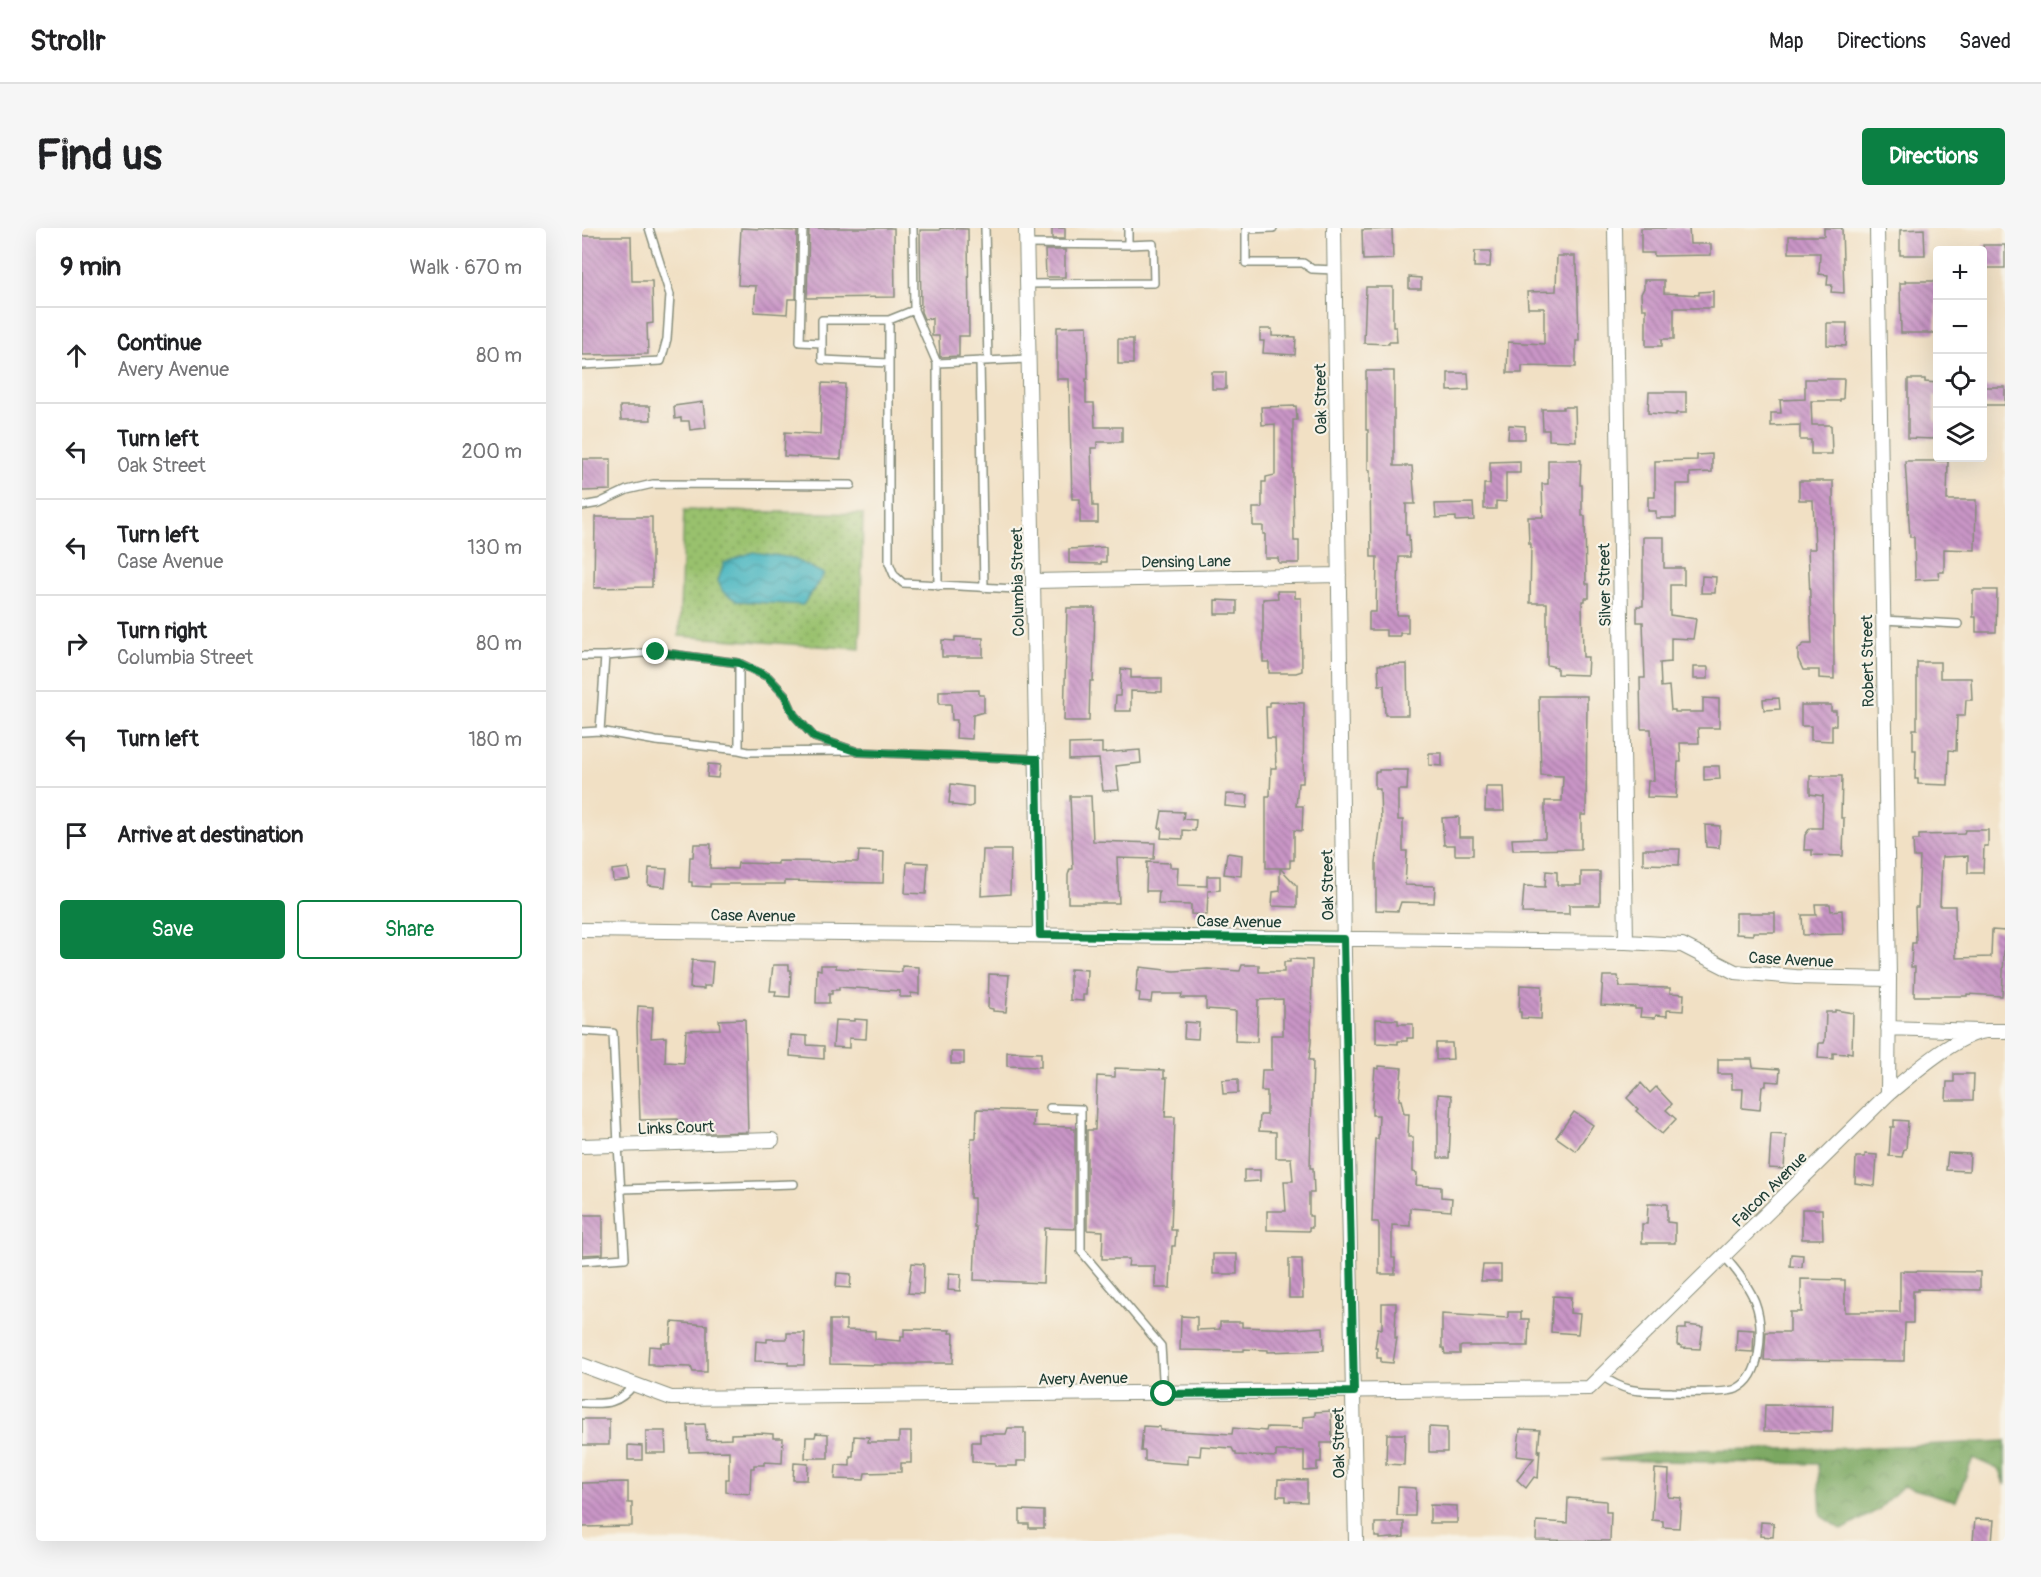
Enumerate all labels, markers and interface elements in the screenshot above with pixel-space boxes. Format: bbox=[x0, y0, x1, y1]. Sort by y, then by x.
text: Strollr bbox=[30, 24, 105, 59]
text: Map bbox=[1769, 28, 1804, 55]
text: Directions bbox=[1837, 28, 1926, 55]
text: Saved bbox=[1959, 28, 2011, 55]
button: Directions bbox=[1862, 128, 2005, 185]
text: Find us bbox=[36, 130, 162, 182]
map controls bbox=[1933, 246, 1987, 462]
button: + bbox=[1933, 246, 1987, 300]
text: 9 min bbox=[60, 251, 121, 283]
text: Walk · 670 m bbox=[410, 255, 522, 280]
button: − bbox=[1933, 300, 1987, 354]
text: Continue bbox=[117, 329, 201, 357]
icon: ahead bbox=[60, 339, 93, 372]
text: 80 m bbox=[476, 343, 522, 368]
button: locate bbox=[1933, 354, 1987, 408]
text: Avery Avenue bbox=[117, 357, 229, 382]
street label: Oak Street bbox=[1310, 363, 1332, 435]
button: layers bbox=[1933, 408, 1987, 462]
text: Turn left bbox=[117, 425, 199, 453]
icon: left bbox=[60, 435, 93, 468]
text: 200 m bbox=[461, 439, 522, 464]
text: Oak Street bbox=[117, 453, 206, 478]
text: Turn left bbox=[117, 521, 199, 549]
street label: Columbia Street bbox=[1007, 527, 1029, 637]
icon: left bbox=[60, 531, 93, 564]
text: 130 m bbox=[467, 535, 522, 560]
street label: Silver Street bbox=[1594, 542, 1616, 627]
text: Case Avenue bbox=[117, 549, 223, 574]
street label: Densing Lane bbox=[1141, 551, 1231, 573]
street label: Robert Street bbox=[1857, 614, 1879, 707]
text: Turn right bbox=[117, 617, 207, 645]
icon: right bbox=[60, 627, 93, 660]
text: 80 m bbox=[476, 631, 522, 656]
route end bbox=[642, 638, 668, 664]
text: Columbia Street bbox=[117, 645, 253, 670]
icon: left bbox=[60, 723, 93, 756]
text: Turn left bbox=[117, 725, 199, 753]
text: 180 m bbox=[468, 727, 522, 752]
icon: arrive bbox=[60, 819, 93, 852]
text: Arrive at destination bbox=[117, 821, 303, 849]
street label: Oak Street bbox=[1317, 849, 1339, 921]
button: Save bbox=[60, 900, 285, 959]
button: Share bbox=[297, 900, 522, 959]
street label: Case Avenue bbox=[710, 905, 796, 927]
street label: Case Avenue bbox=[1196, 911, 1282, 933]
street label: Case Avenue bbox=[1748, 948, 1834, 972]
street label: Links Court bbox=[637, 1117, 715, 1139]
street label: Falcon Avenue bbox=[1728, 1148, 1812, 1231]
street label: Avery Avenue bbox=[1038, 1368, 1128, 1390]
route start bbox=[1150, 1380, 1176, 1406]
street label: Oak Street bbox=[1328, 1407, 1350, 1479]

